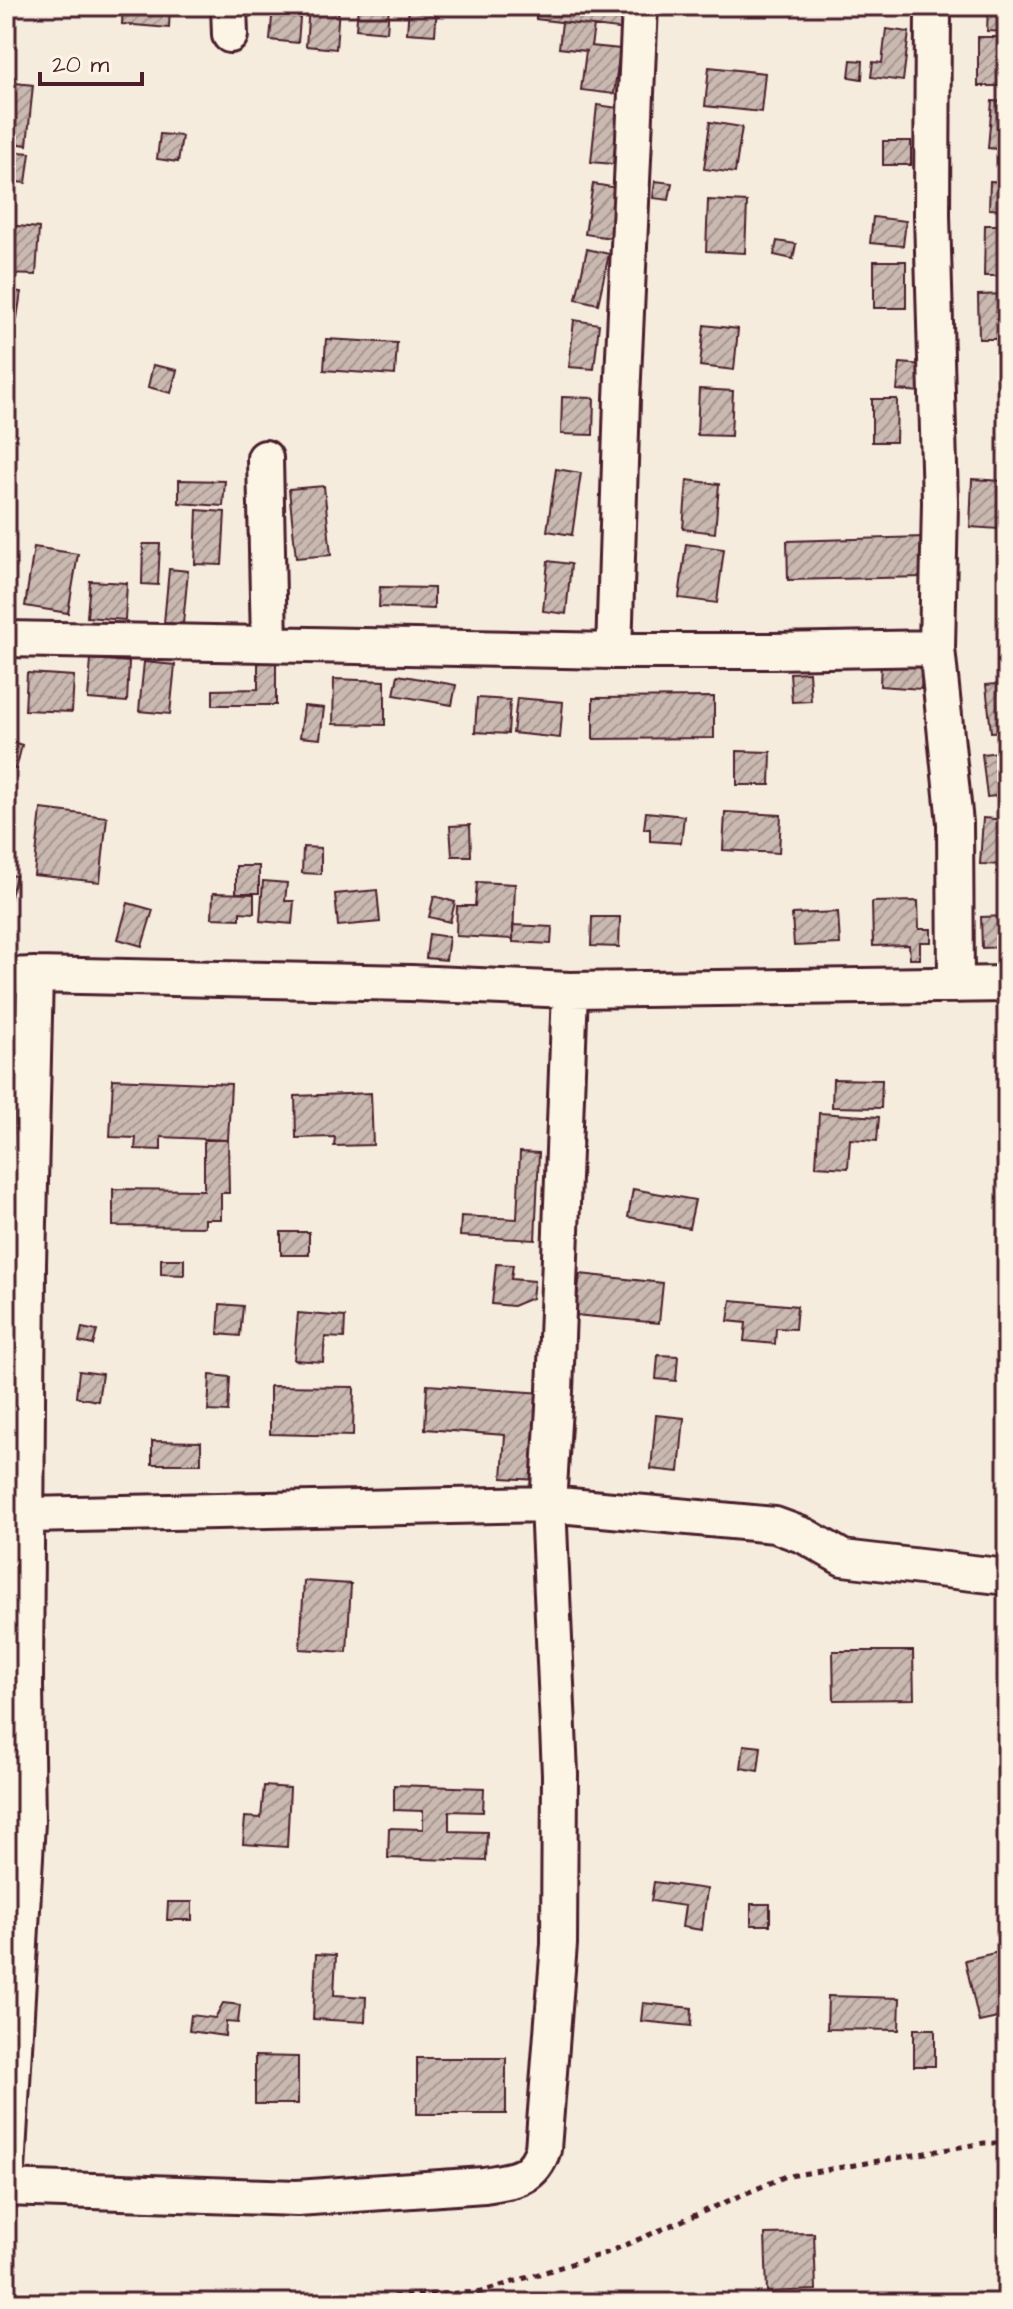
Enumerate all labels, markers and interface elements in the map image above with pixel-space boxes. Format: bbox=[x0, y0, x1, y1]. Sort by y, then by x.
scale bar bbox=[40, 36, 142, 86]
text: 20 m bbox=[52, 48, 109, 82]

